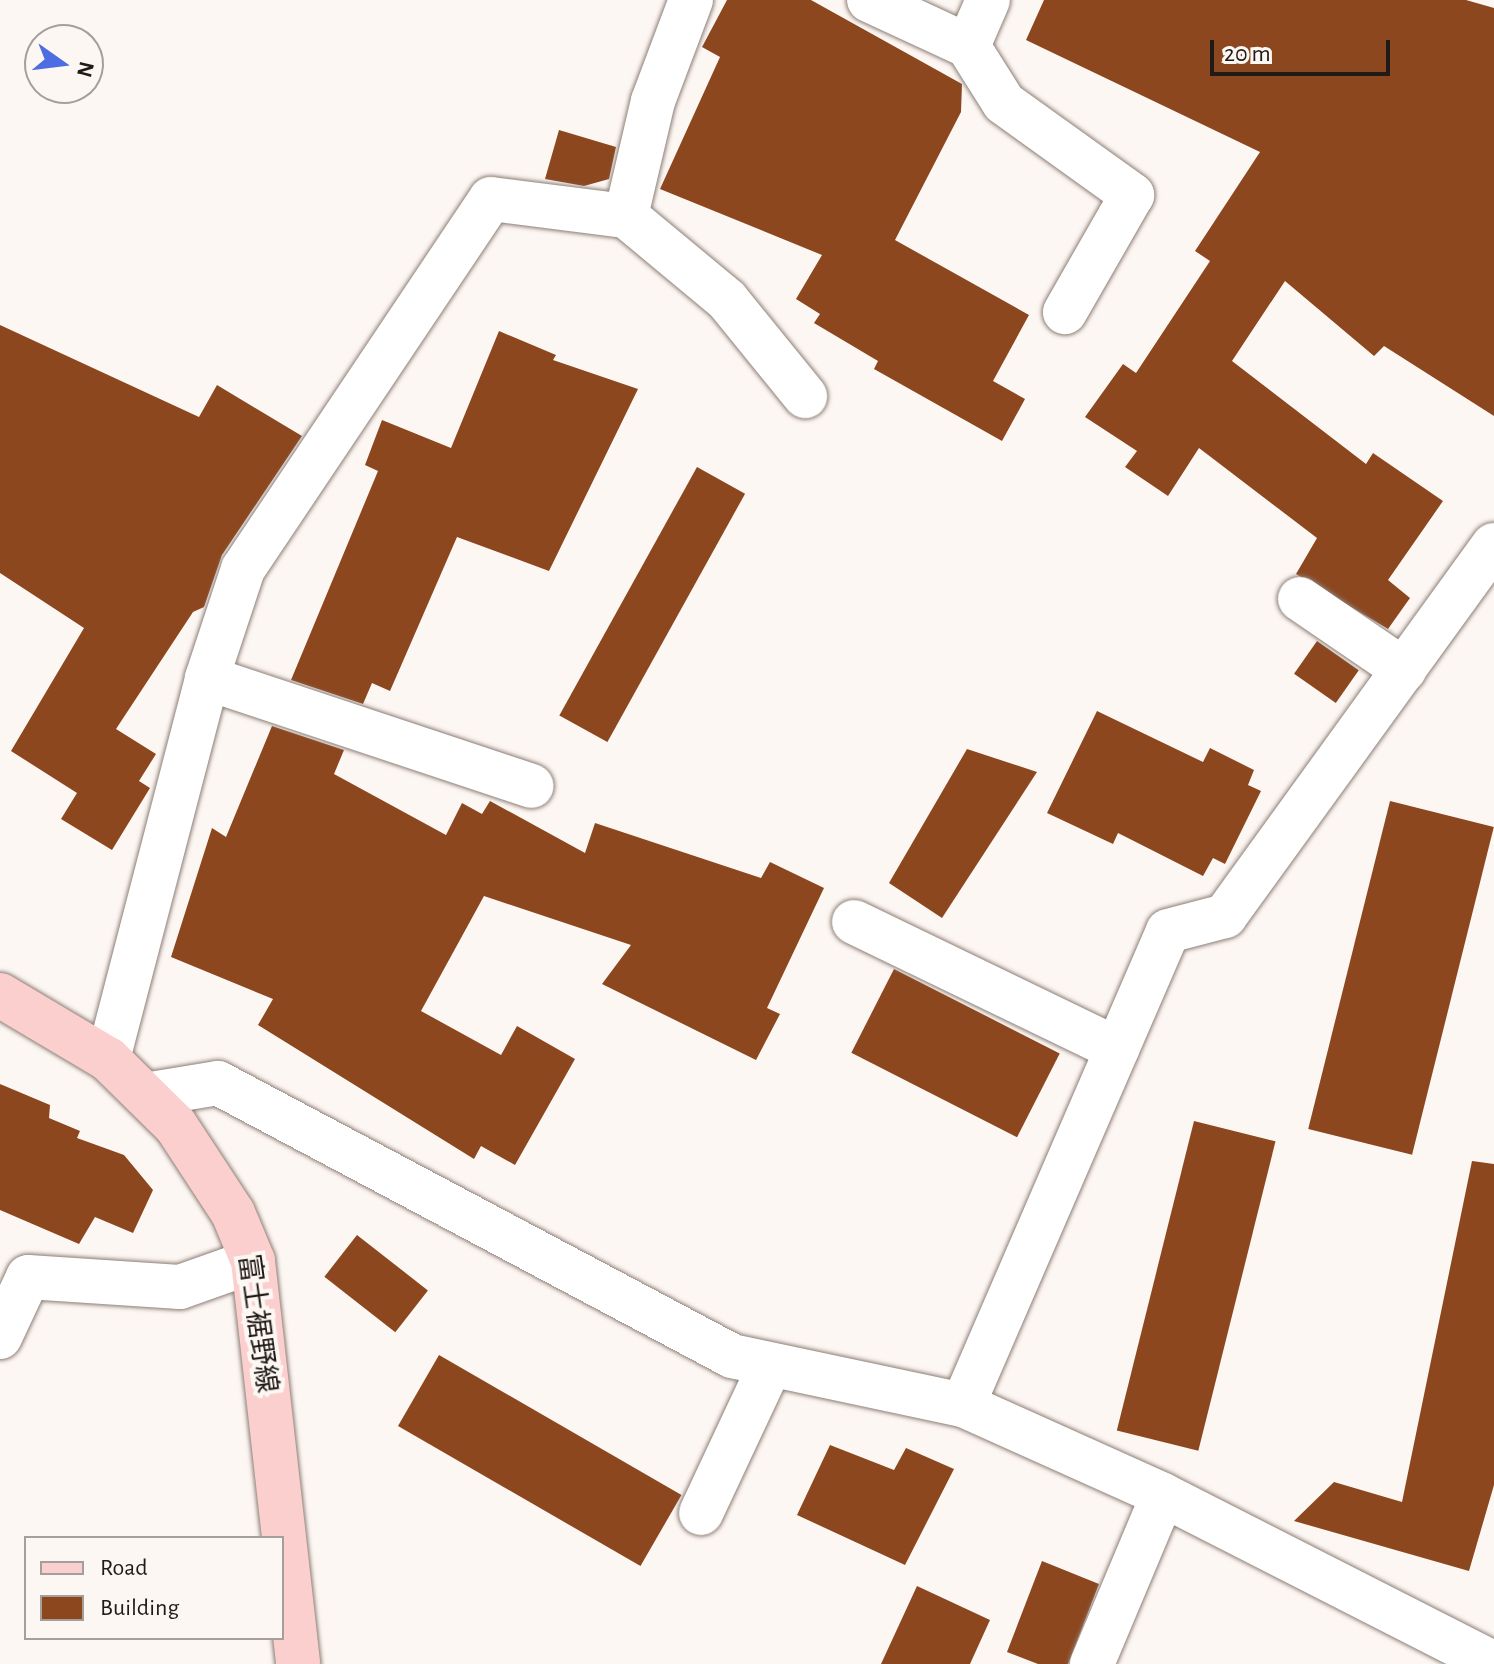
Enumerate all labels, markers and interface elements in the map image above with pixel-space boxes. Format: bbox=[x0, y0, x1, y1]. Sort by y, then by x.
north arrow bbox=[24, 24, 104, 104]
scale bar bbox=[1214, 24, 1394, 74]
text: 20 m bbox=[1224, 42, 1271, 66]
text: N bbox=[73, 59, 98, 79]
street label: 富士裾野線 bbox=[231, 1252, 283, 1396]
legend bbox=[24, 1536, 284, 1640]
text: Road bbox=[100, 1556, 148, 1580]
text: Building bbox=[100, 1596, 179, 1620]

